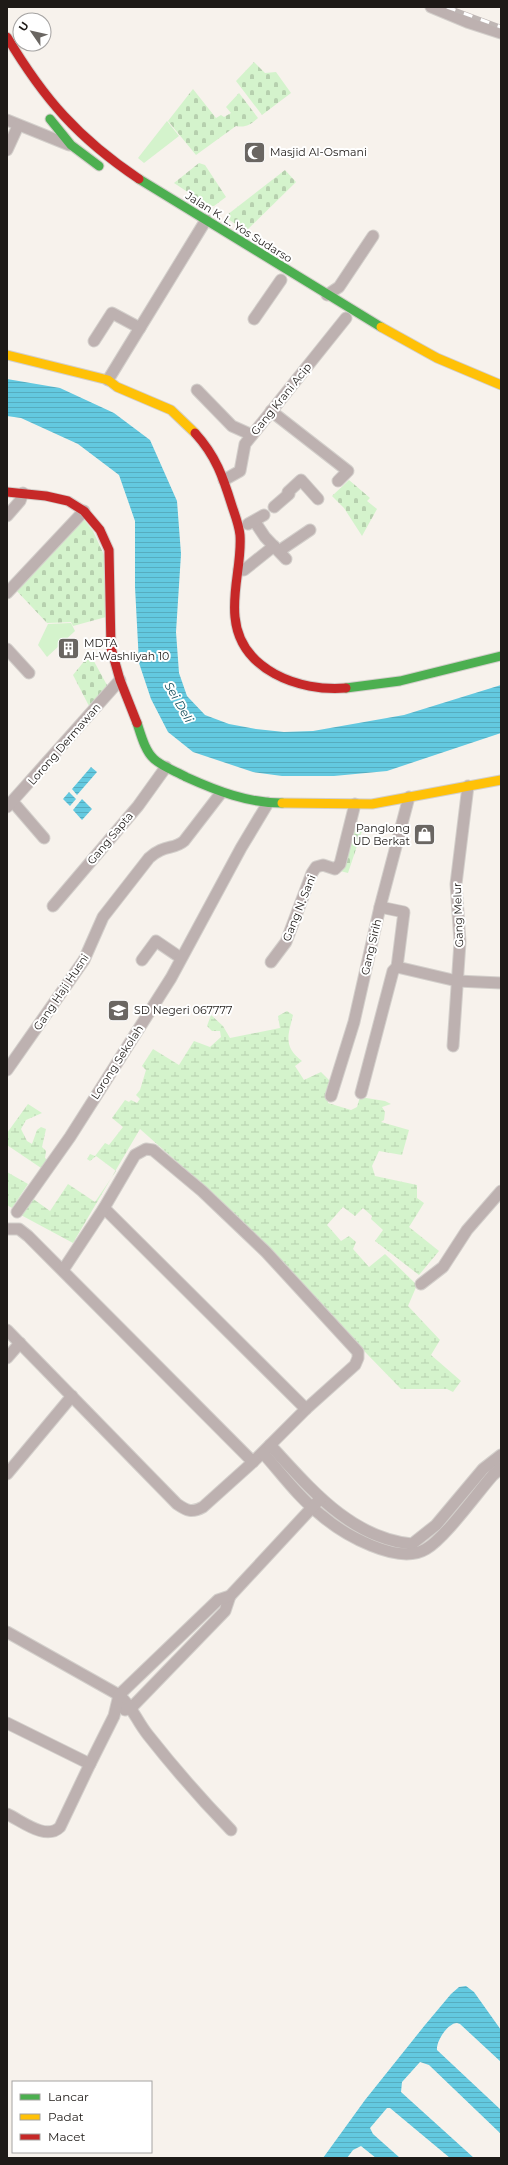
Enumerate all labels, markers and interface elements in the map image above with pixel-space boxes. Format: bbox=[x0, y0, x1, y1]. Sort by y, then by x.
north arrow bbox=[12, 12, 52, 52]
text: U bbox=[15, 19, 32, 34]
mosque icon: Masjid Al-Osmani bbox=[242, 139, 268, 165]
place label: Masjid Al-Osmani bbox=[270, 145, 367, 159]
street label: Jalan K. L. Yos Sudarso bbox=[182, 188, 295, 266]
street label: Gang Krani Acip bbox=[248, 360, 314, 438]
building icon: MDTA Al-Washliyah 10 bbox=[56, 636, 82, 662]
place label: MDTA Al-Washliyah 10 bbox=[84, 636, 169, 663]
water label: Sei Deli bbox=[161, 679, 197, 726]
street label: Lorong Dermawan bbox=[25, 700, 103, 788]
street label: Gang Sapta bbox=[84, 809, 136, 867]
place label: Panglong UD Berkat bbox=[353, 821, 411, 848]
shop icon: Panglong UD Berkat bbox=[412, 821, 438, 847]
street label: Gang N. Sani bbox=[279, 873, 319, 943]
street label: Gang Melur bbox=[450, 882, 466, 948]
street label: Gang Sirih bbox=[358, 918, 384, 976]
street label: Gang Haji Husni bbox=[30, 951, 92, 1033]
school or university icon: SD Negeri 067777 bbox=[106, 997, 132, 1023]
place label: SD Negeri 067777 bbox=[134, 1003, 232, 1017]
street label: Lorong Sekolah bbox=[88, 1022, 146, 1102]
legend bbox=[12, 2081, 152, 2153]
text: Lancar bbox=[48, 2089, 89, 2104]
text: Padat bbox=[48, 2109, 84, 2124]
text: Macet bbox=[48, 2129, 85, 2144]

